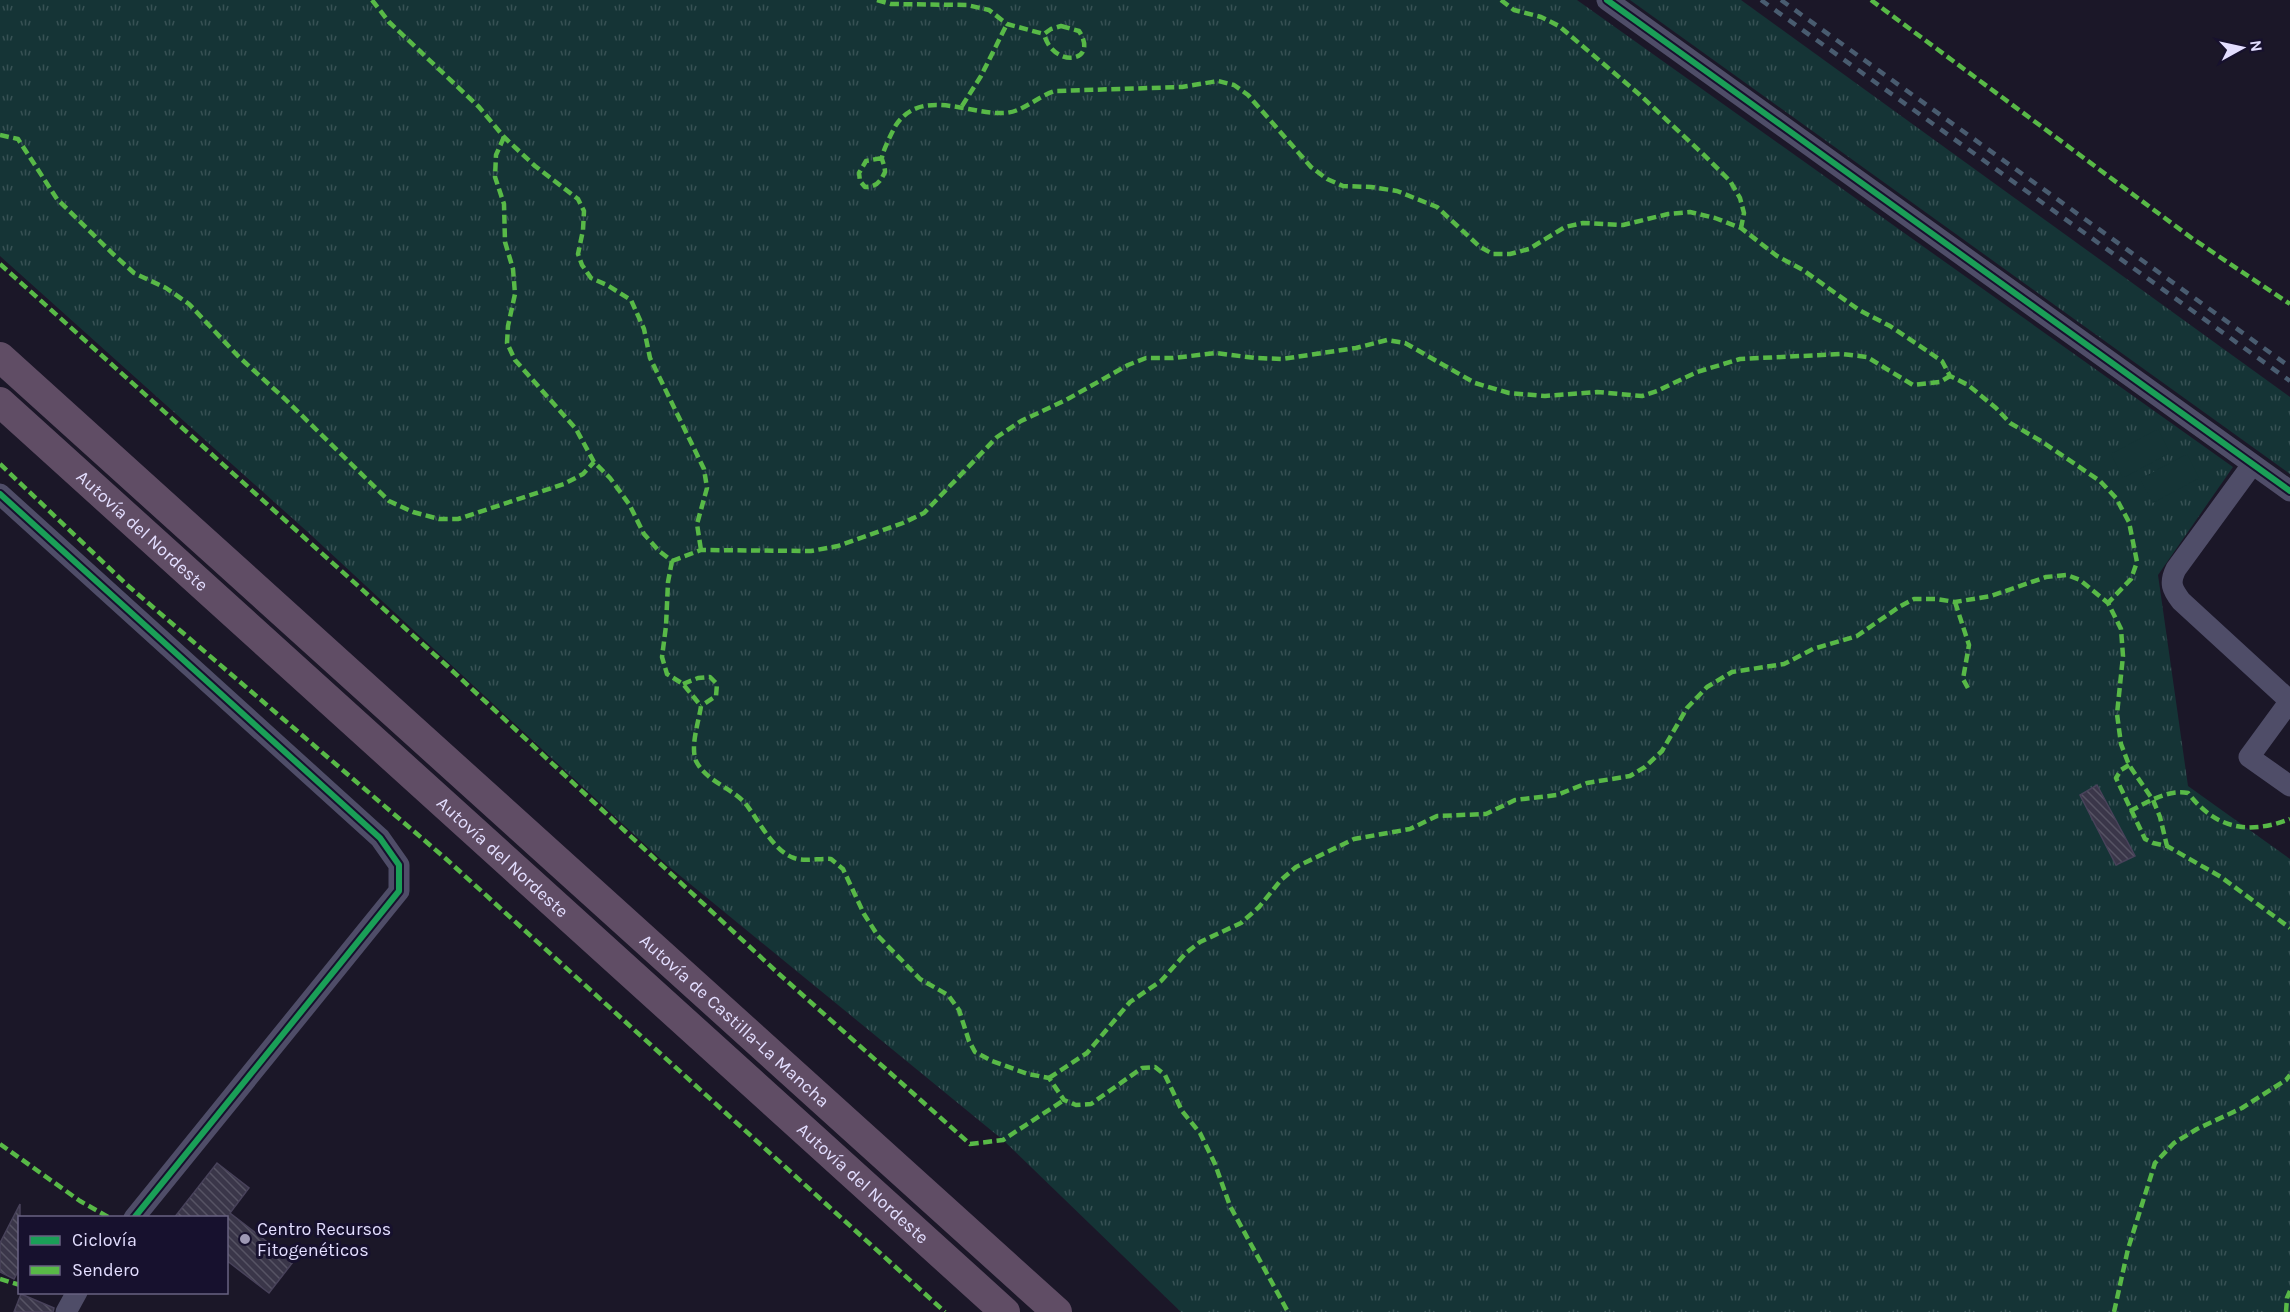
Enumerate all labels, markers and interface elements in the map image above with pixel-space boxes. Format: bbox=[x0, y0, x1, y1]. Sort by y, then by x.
north arrow bbox=[2212, 18, 2272, 78]
text: N bbox=[2246, 39, 2267, 53]
street label: Autovía del Nordeste bbox=[72, 466, 213, 596]
street label: Autovía del Nordeste bbox=[432, 792, 573, 922]
street label: Autovía de Castilla-La Mancha bbox=[635, 929, 834, 1112]
street label: Autovía del Nordeste bbox=[793, 1118, 933, 1248]
legend bbox=[18, 1216, 228, 1294]
place label: Centro Recursos Fitogenéticos bbox=[257, 1218, 391, 1261]
text: Ciclovía bbox=[72, 1229, 137, 1251]
marker: Centro Recursos Fitogenéticos bbox=[238, 1232, 252, 1246]
text: Sendero bbox=[72, 1259, 139, 1281]

